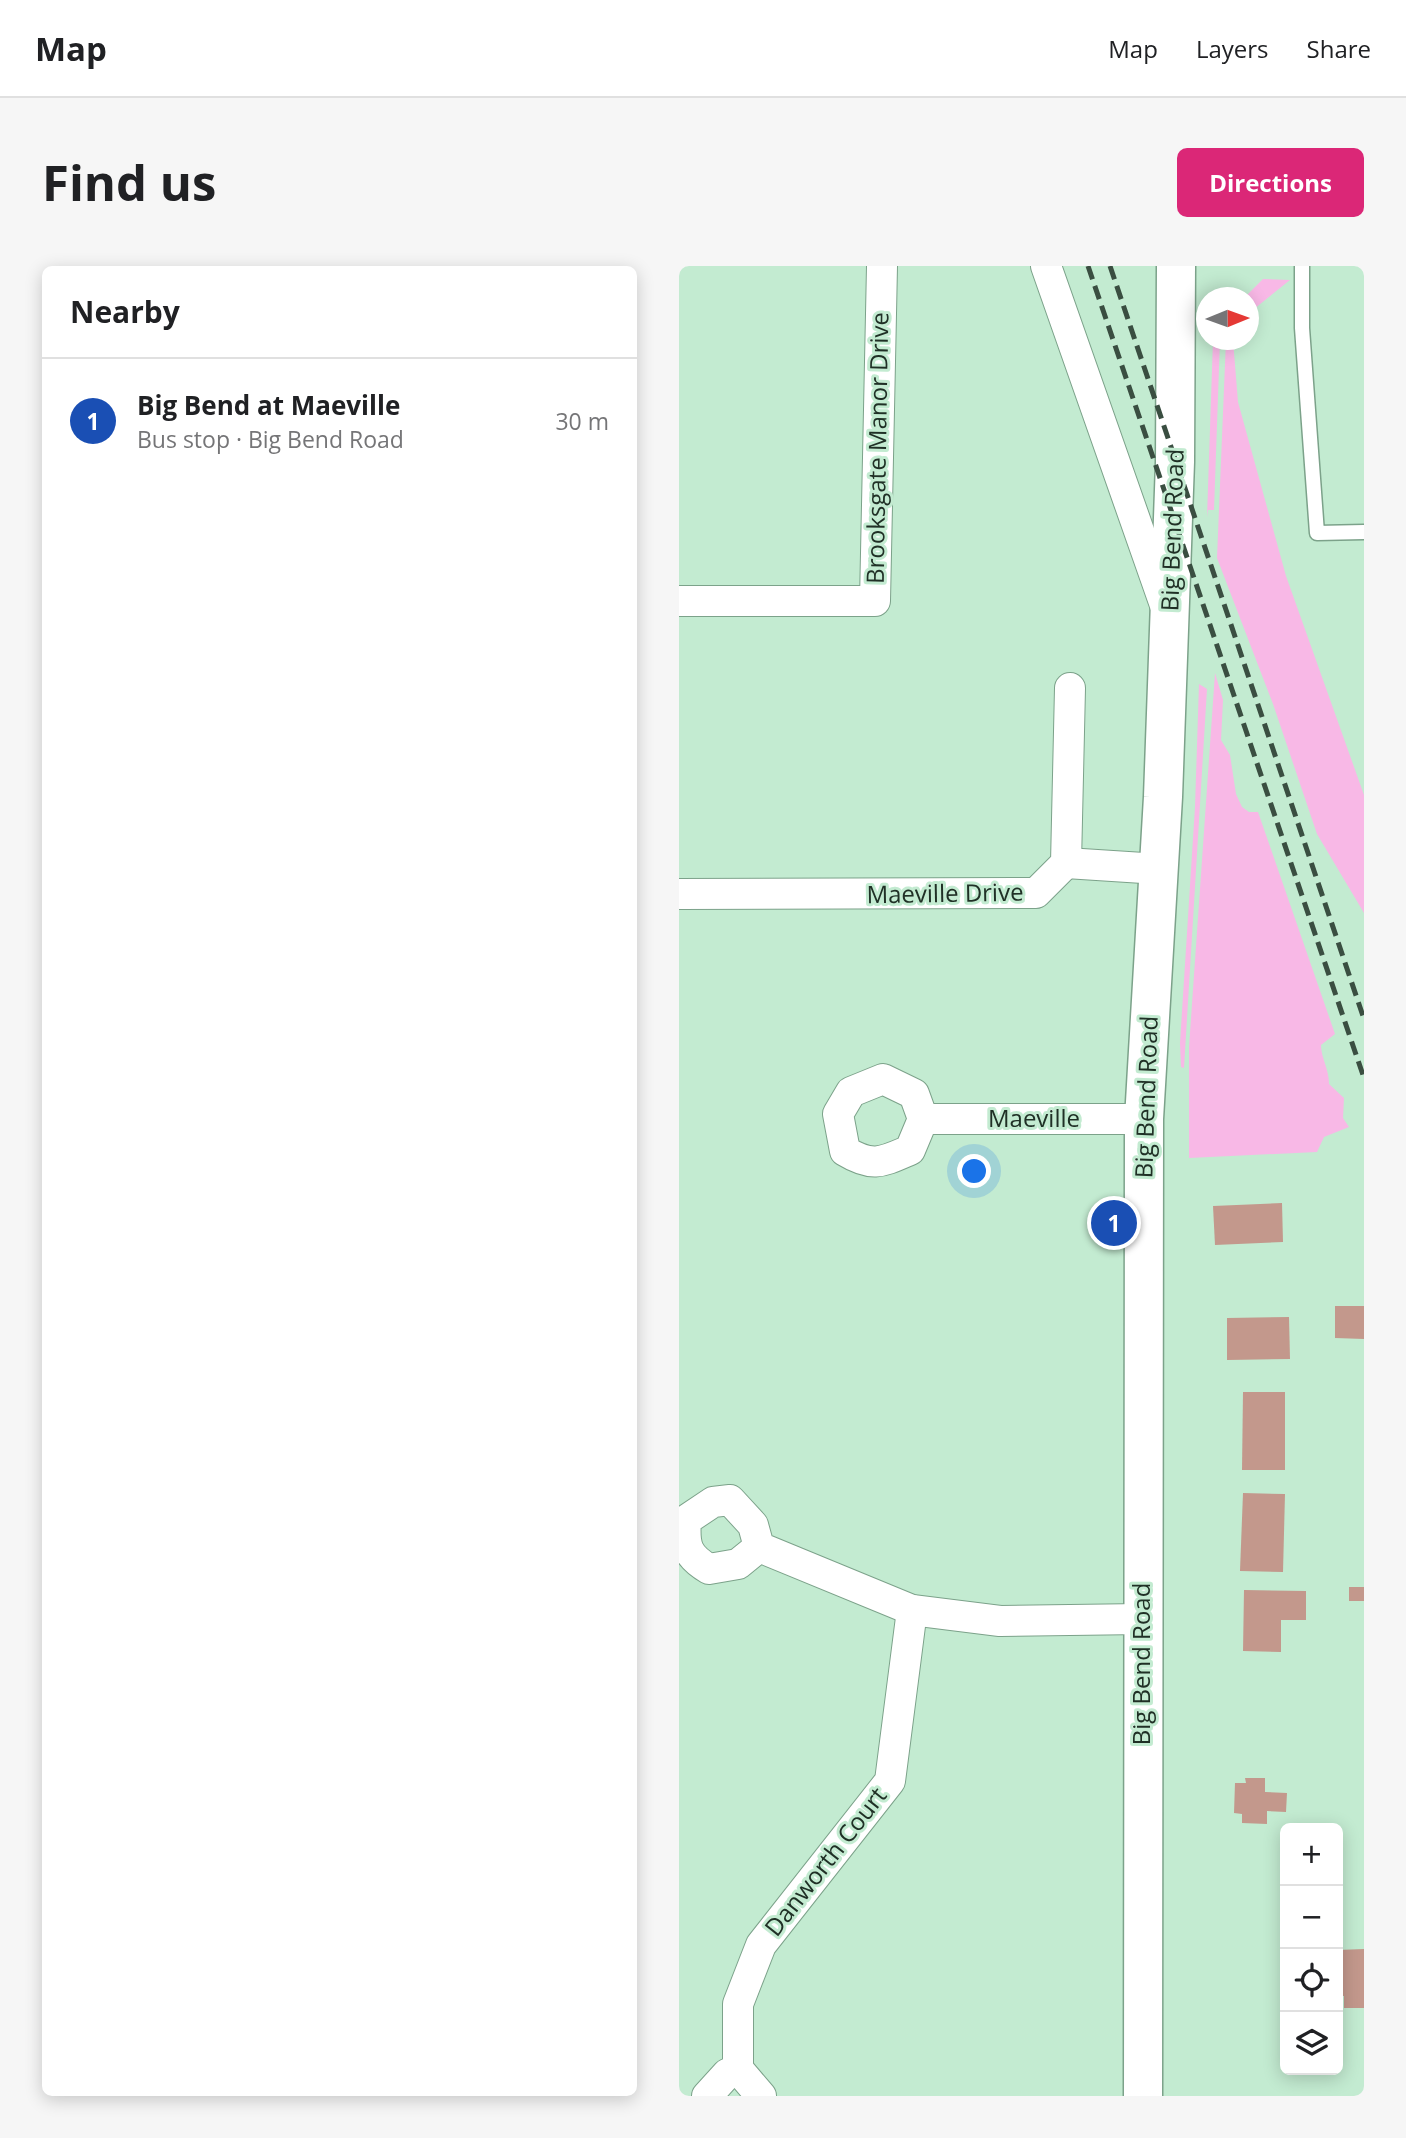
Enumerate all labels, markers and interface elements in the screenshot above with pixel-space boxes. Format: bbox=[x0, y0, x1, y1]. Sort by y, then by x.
text: Map bbox=[35, 26, 107, 71]
text: Map bbox=[1108, 32, 1158, 65]
text: Layers bbox=[1196, 32, 1269, 65]
text: Share bbox=[1307, 32, 1371, 65]
button: Directions bbox=[1177, 148, 1364, 217]
text: Find us bbox=[42, 149, 216, 215]
north arrow bbox=[1196, 287, 1259, 350]
text: Nearby bbox=[70, 291, 180, 332]
street label: Brooksgate Manor Drive bbox=[858, 312, 895, 584]
text: Big Bend at Maeville bbox=[137, 387, 400, 423]
text: 1 bbox=[86, 405, 100, 437]
text: 30 m bbox=[555, 405, 609, 437]
text: Bus stop · Big Bend Road bbox=[137, 423, 404, 455]
street label: Big Bend Road bbox=[1152, 448, 1191, 612]
street label: Maeville Drive bbox=[866, 875, 1024, 910]
street label: Big Bend Road bbox=[1126, 1015, 1165, 1179]
street label: Maeville bbox=[988, 1101, 1080, 1134]
your location bbox=[957, 1154, 991, 1188]
pin: 1 bbox=[1091, 1197, 1137, 1249]
street label: Big Bend Road bbox=[1124, 1583, 1157, 1745]
street label: Danworth Court bbox=[756, 1780, 893, 1942]
map controls bbox=[1280, 1823, 1343, 2075]
button: + bbox=[1280, 1823, 1343, 1886]
button: − bbox=[1280, 1886, 1343, 1949]
button: locate bbox=[1280, 1949, 1343, 2012]
button: layers bbox=[1280, 2012, 1343, 2075]

